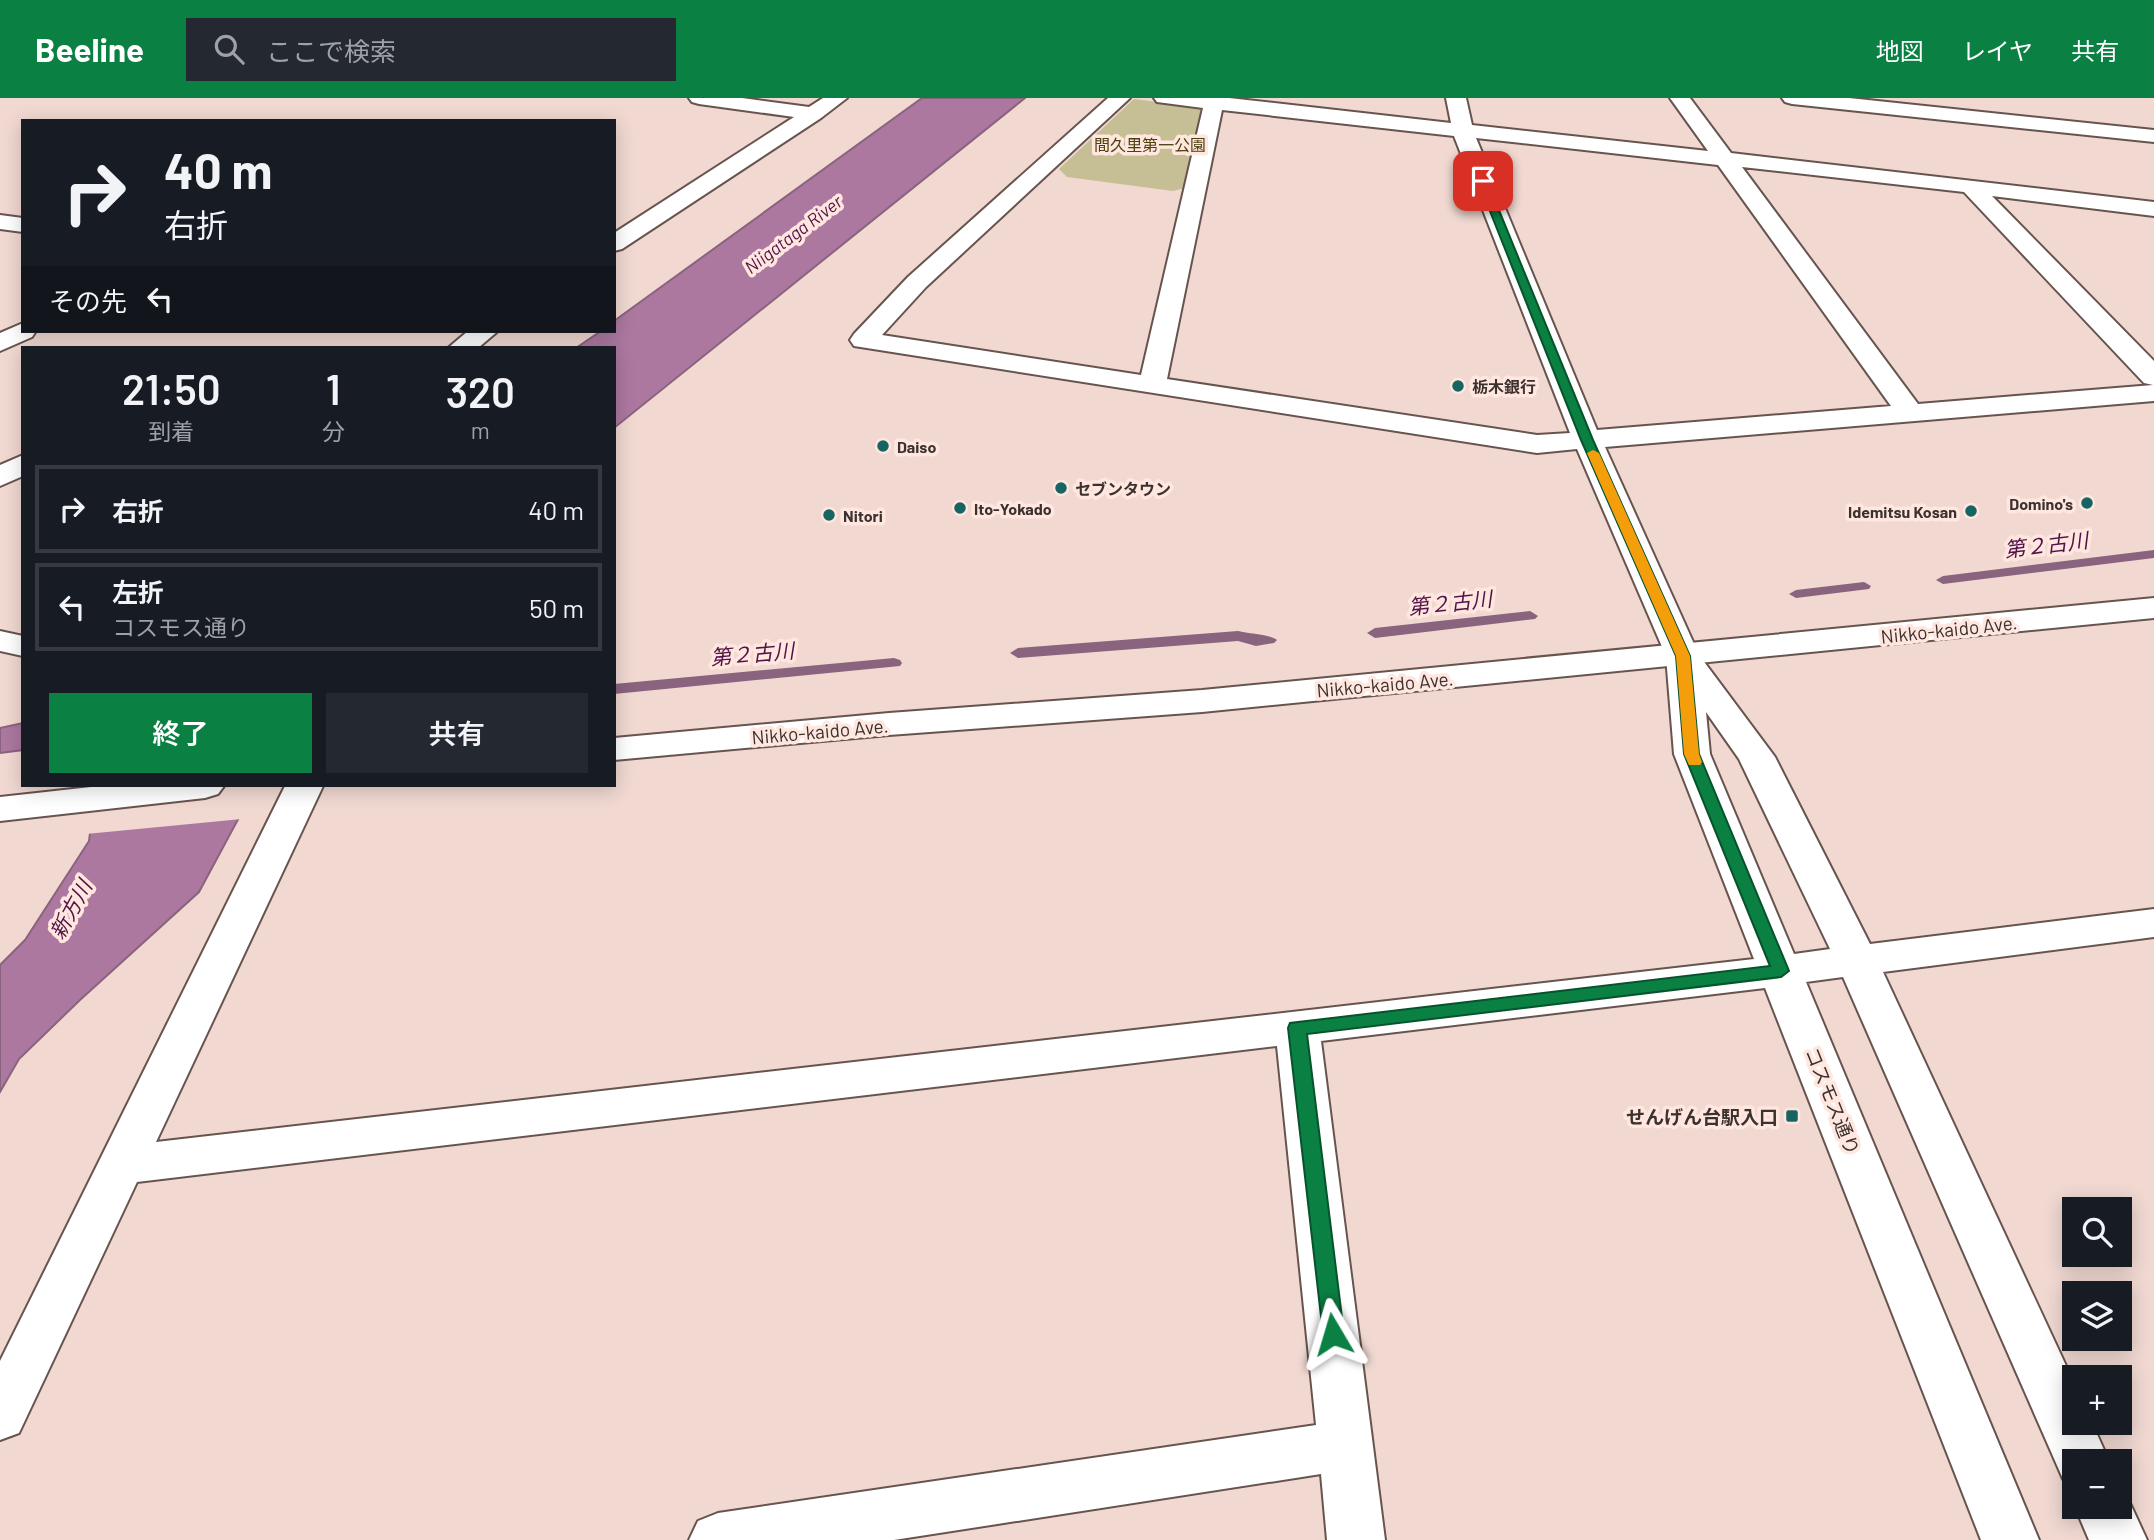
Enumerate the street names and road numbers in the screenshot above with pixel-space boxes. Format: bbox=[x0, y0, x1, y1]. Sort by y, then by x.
street label: Nikko-kaido Ave. bbox=[1879, 610, 2019, 648]
street label: Nikko-kaido Ave. bbox=[1316, 667, 1454, 701]
street label: Nikko-kaido Ave. bbox=[751, 714, 889, 748]
street label: コスモス通り bbox=[1801, 1044, 1865, 1158]

